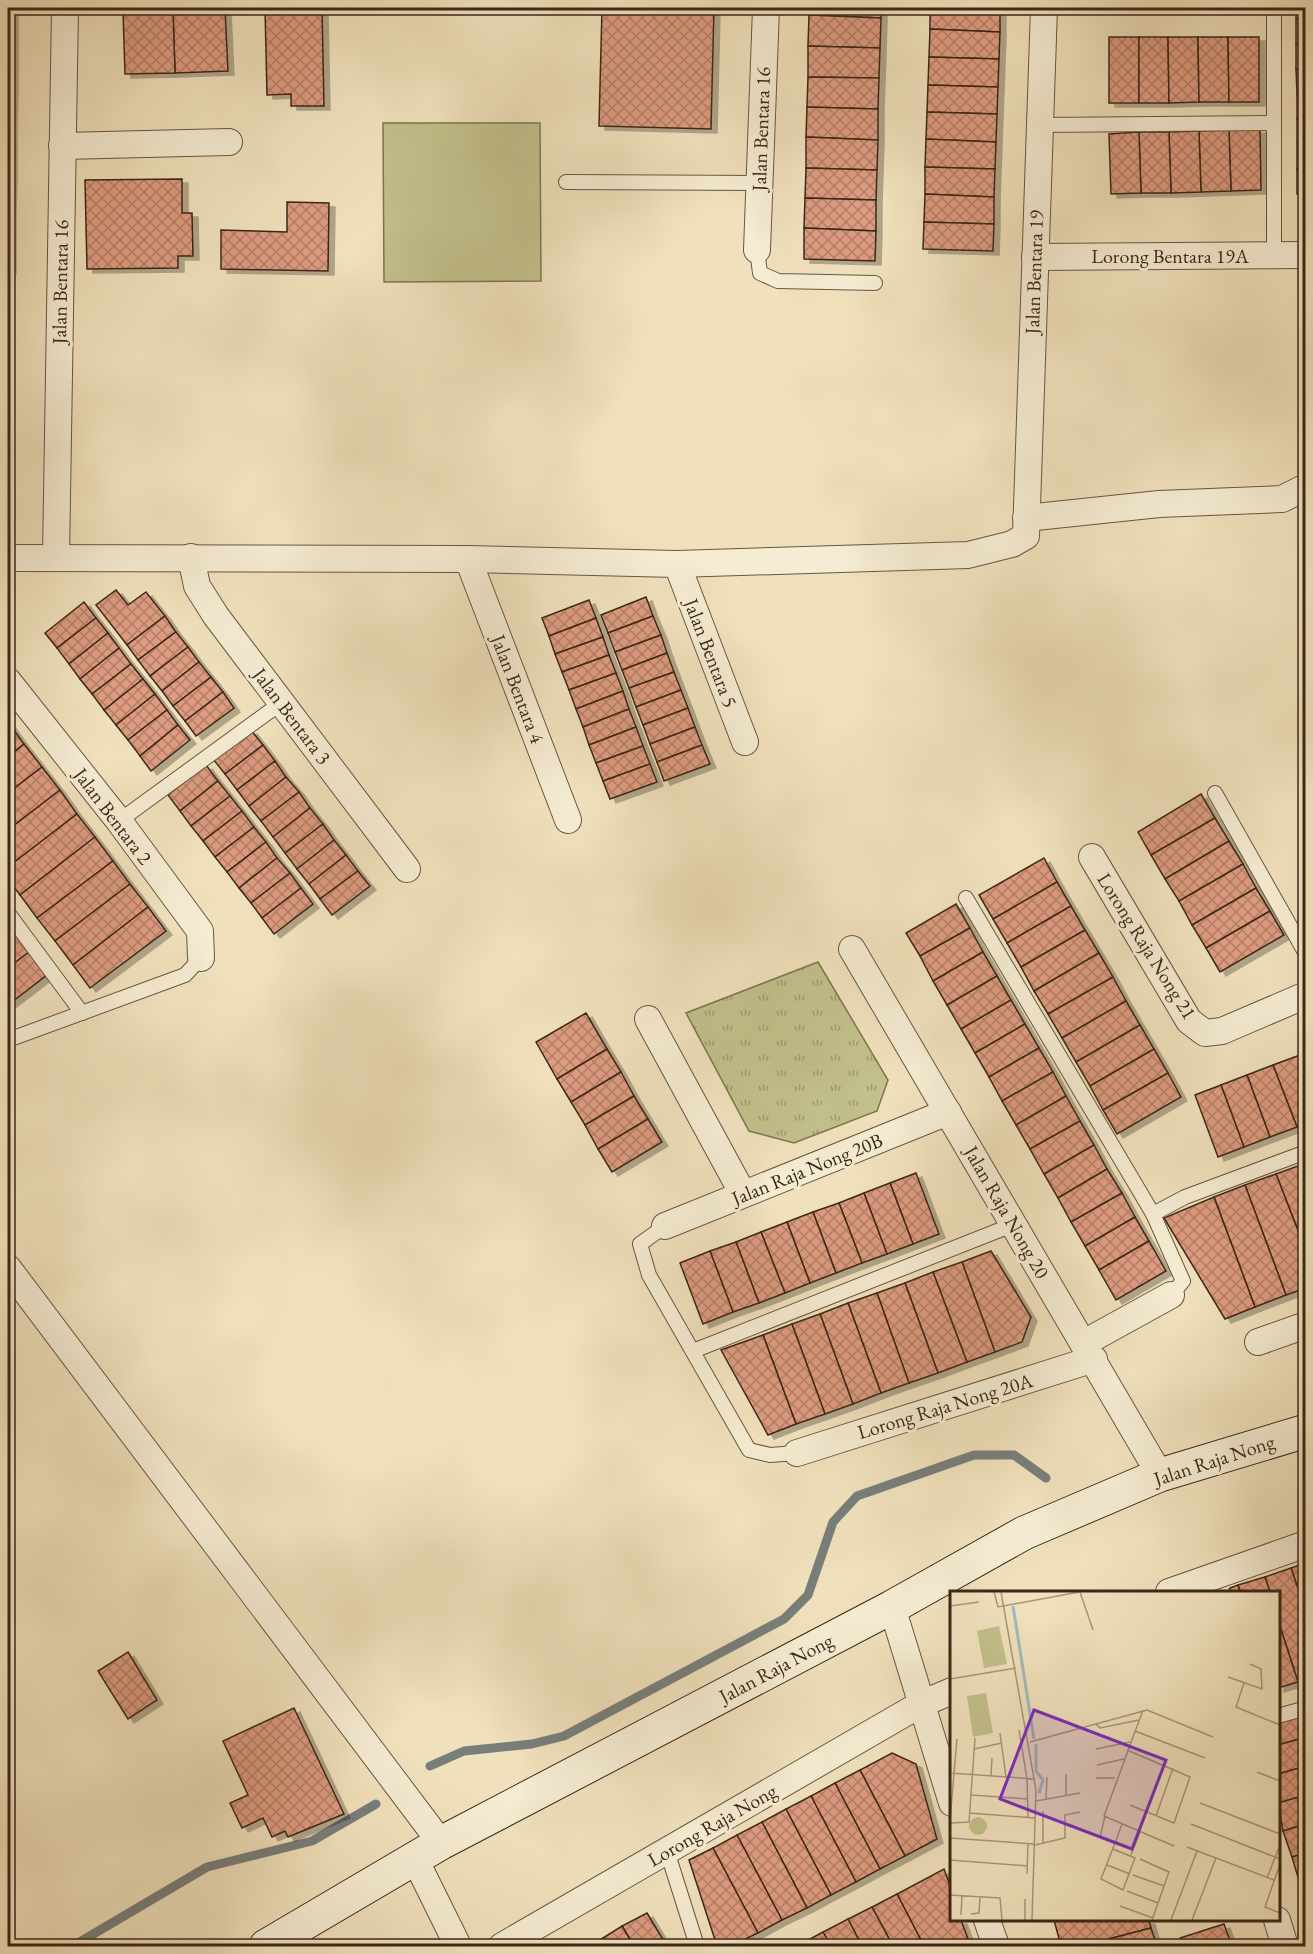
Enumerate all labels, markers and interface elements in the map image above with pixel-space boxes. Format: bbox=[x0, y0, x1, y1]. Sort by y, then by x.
street label: Jalan Bentara 16 bbox=[746, 66, 776, 194]
street label: Jalan Bentara 19 bbox=[1019, 209, 1049, 337]
street label: Jalan Bentara 16 bbox=[46, 219, 74, 346]
street label: Lorong Bentara 19A bbox=[1091, 243, 1249, 269]
street label: Jalan Bentara 5 bbox=[678, 593, 744, 711]
street label: Jalan Bentara 4 bbox=[485, 629, 551, 748]
street label: Jalan Bentara 3 bbox=[246, 661, 337, 770]
street label: Jalan Bentara 2 bbox=[67, 761, 158, 870]
street label: Lorong Raja Nong 21 bbox=[1091, 868, 1203, 1024]
street label: Jalan Raja Nong 20B bbox=[726, 1127, 886, 1212]
street label: Jalan Raja Nong 20 bbox=[958, 1139, 1056, 1283]
street label: Lorong Raja Nong 20A bbox=[854, 1367, 1036, 1445]
street label: Jalan Raja Nong bbox=[1148, 1428, 1278, 1492]
inset map bbox=[950, 1591, 1280, 1921]
street label: Jalan Raja Nong bbox=[713, 1627, 838, 1710]
street label: Lorong Raja Nong bbox=[643, 1777, 782, 1873]

